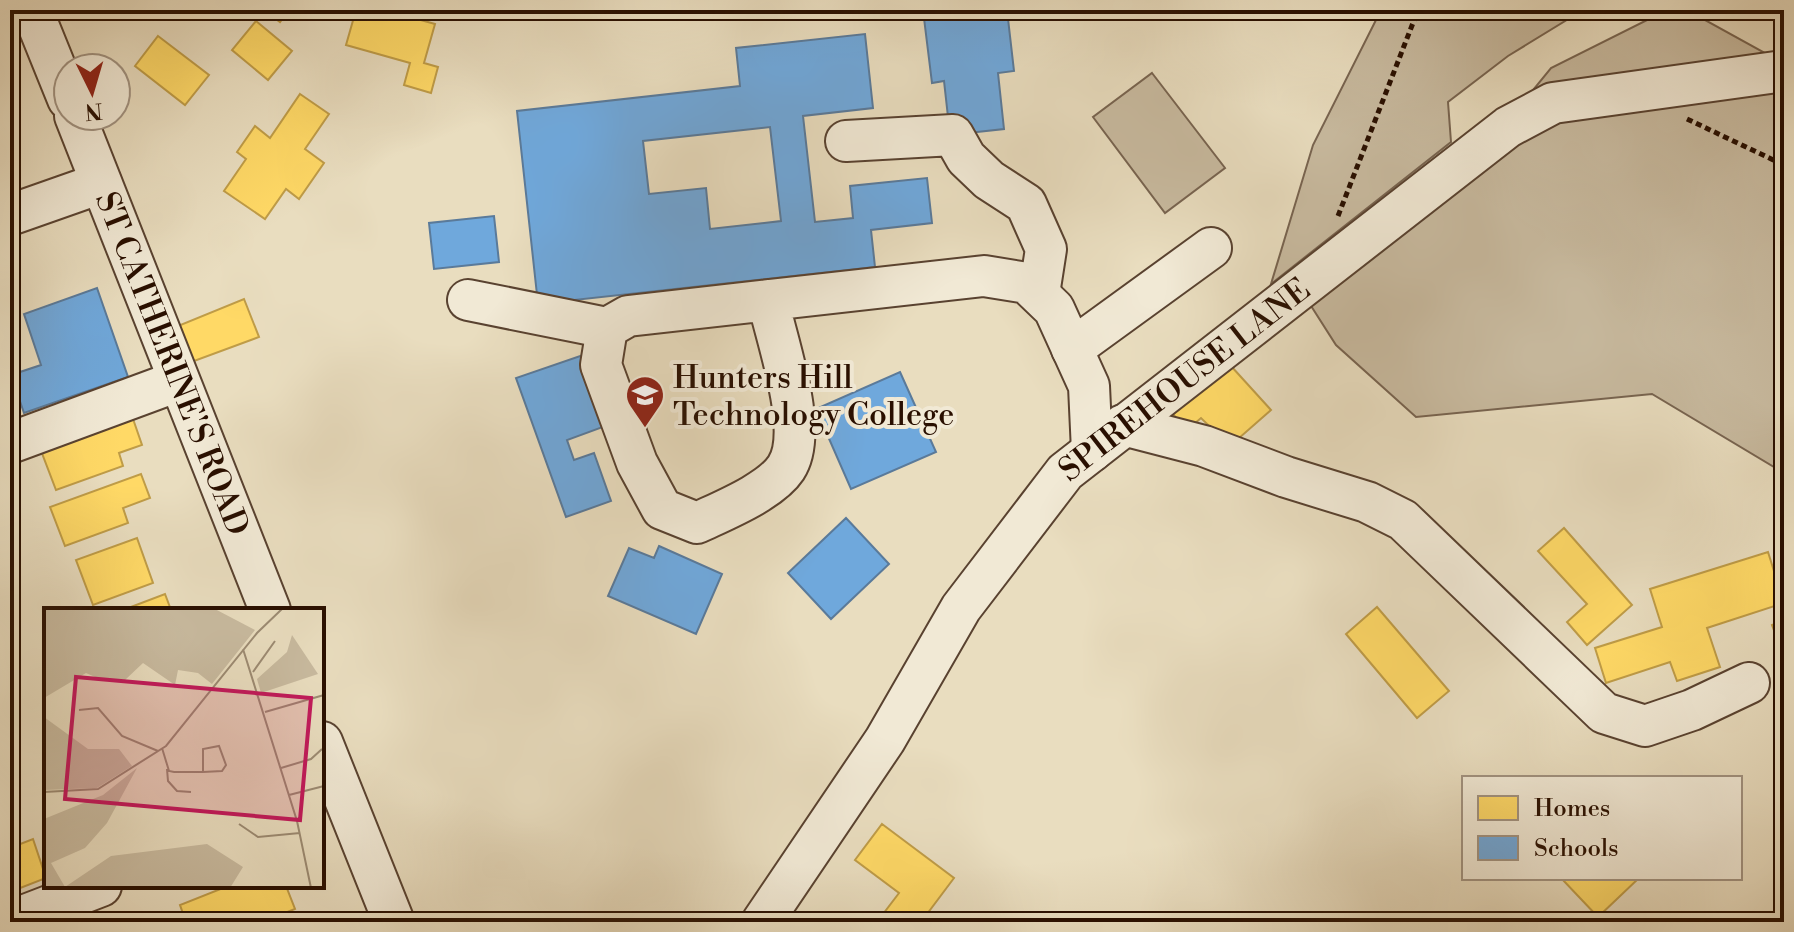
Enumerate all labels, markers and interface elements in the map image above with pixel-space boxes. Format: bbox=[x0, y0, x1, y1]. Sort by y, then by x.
north arrow bbox=[52, 52, 132, 132]
text: N bbox=[83, 96, 103, 125]
street label: ST CATHERINE'S ROAD bbox=[86, 186, 257, 541]
street label: SPIREHOUSE LANE bbox=[1051, 270, 1318, 490]
place label: Hunters Hill Technology College bbox=[673, 358, 954, 435]
school or university icon: Hunters Hill Technology College bbox=[624, 374, 666, 429]
inset map bbox=[44, 608, 324, 888]
legend bbox=[1462, 776, 1742, 880]
text: Homes bbox=[1534, 794, 1610, 824]
text: Schools bbox=[1534, 834, 1619, 864]

